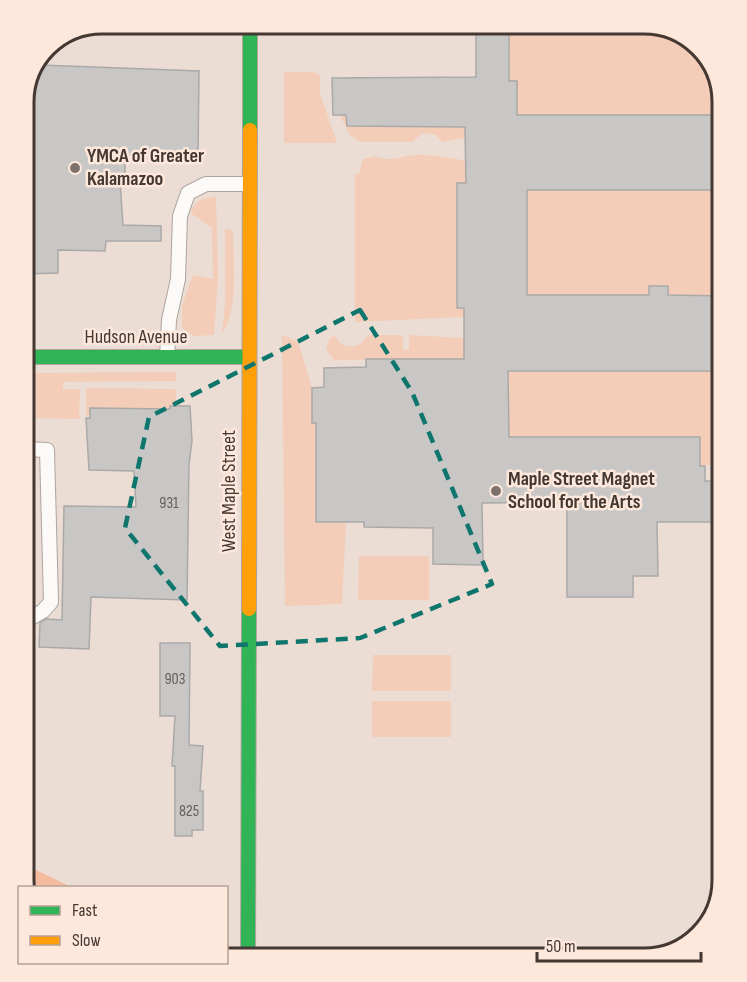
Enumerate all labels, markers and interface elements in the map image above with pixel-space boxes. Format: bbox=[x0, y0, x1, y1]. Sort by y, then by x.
place label: YMCA of Greater Kalamazoo bbox=[87, 144, 204, 191]
marker: YMCA of Greater Kalamazoo bbox=[68, 161, 82, 175]
street label: Hudson Avenue bbox=[85, 325, 187, 349]
street label: West Maple Street bbox=[217, 430, 241, 552]
place label: Maple Street Magnet School for the Arts bbox=[508, 467, 655, 514]
marker: Maple Street Magnet School for the Arts bbox=[489, 484, 503, 498]
house number: 931 bbox=[159, 494, 179, 513]
house number: 903 bbox=[165, 670, 185, 689]
house number: 825 bbox=[179, 802, 199, 821]
legend bbox=[18, 886, 228, 964]
text: Fast bbox=[72, 900, 98, 921]
scale bar bbox=[537, 925, 700, 963]
text: Slow bbox=[72, 930, 101, 951]
text: 50 m bbox=[546, 936, 576, 957]

